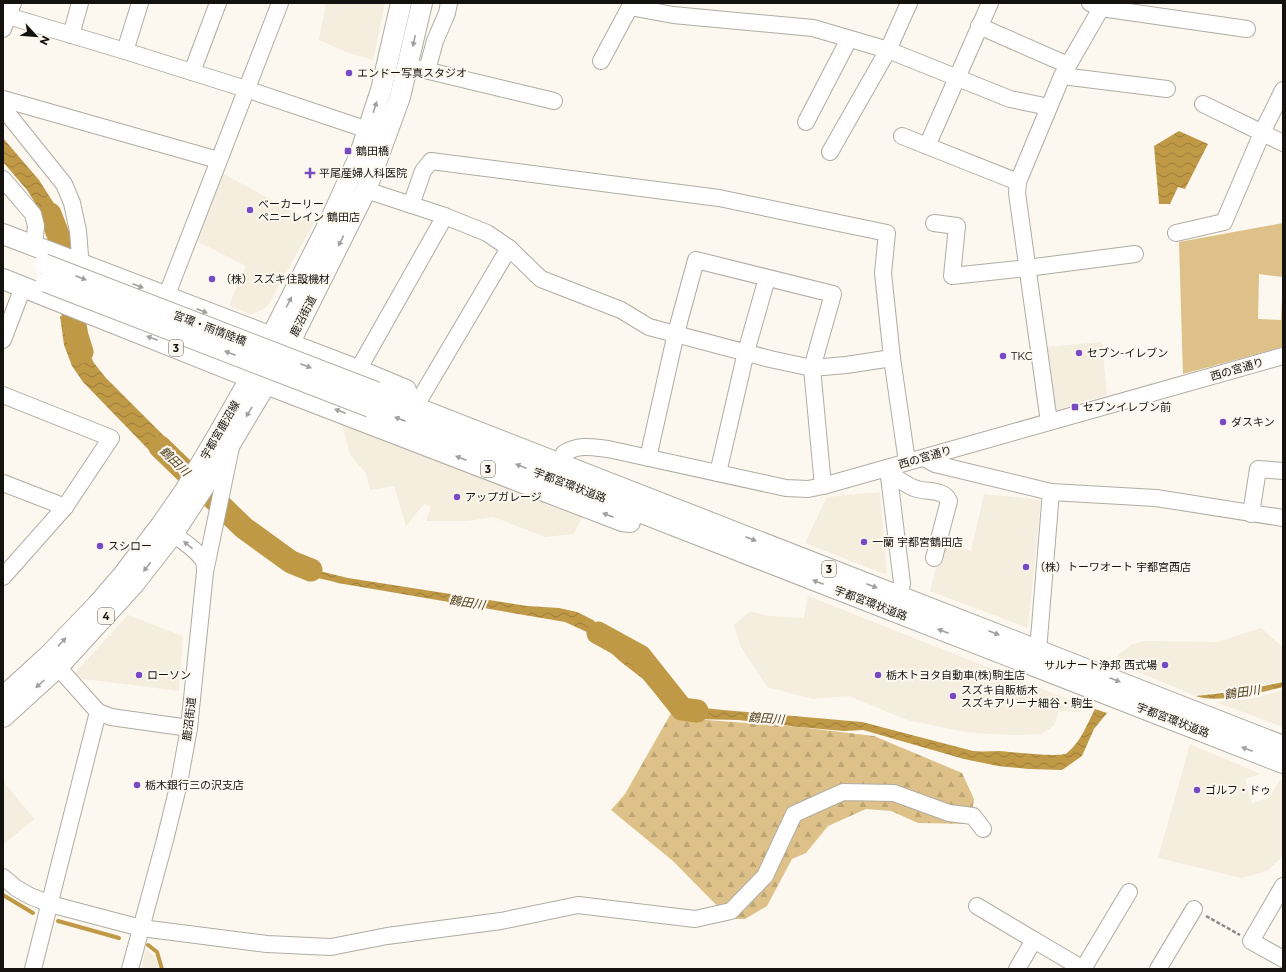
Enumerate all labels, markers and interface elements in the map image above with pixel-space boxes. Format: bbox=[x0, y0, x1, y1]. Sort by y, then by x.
north arrow bbox=[16, 16, 56, 56]
text: N bbox=[37, 33, 53, 47]
one-way arrow bbox=[410, 35, 416, 47]
place label: エンドー写真スタジオ bbox=[357, 66, 467, 80]
marker: エンドー写真スタジオ bbox=[344, 68, 354, 78]
one-way arrow bbox=[372, 101, 378, 113]
place label: 鶴田橋 bbox=[356, 144, 389, 158]
marker: 鶴田橋 bbox=[343, 146, 353, 156]
place label: 平尾産婦人科医院 bbox=[319, 166, 407, 180]
marker: 平尾産婦人科医院 bbox=[304, 167, 316, 179]
place label: ベーカーリー ペニーレイン 鶴田店 bbox=[258, 197, 360, 224]
marker: ベーカーリー ペニーレイン 鶴田店 bbox=[245, 205, 255, 215]
one-way arrow bbox=[337, 236, 344, 247]
place label: （株）スズキ住設機材 bbox=[220, 272, 330, 286]
marker: （株）スズキ住設機材 bbox=[207, 274, 217, 284]
one-way arrow bbox=[75, 276, 87, 282]
one-way arrow bbox=[132, 284, 144, 290]
street label: 鹿沼街道 bbox=[287, 293, 319, 339]
one-way arrow bbox=[285, 297, 292, 308]
street label: 宮環・雨情陸橋 bbox=[172, 308, 248, 348]
one-way arrow bbox=[197, 308, 209, 314]
one-way arrow bbox=[145, 335, 157, 341]
road number: 3 bbox=[169, 340, 183, 356]
place label: セブン-イレブン bbox=[1087, 346, 1168, 360]
marker: セブン-イレブン bbox=[1074, 348, 1084, 358]
one-way arrow bbox=[223, 349, 235, 355]
place label: TKC bbox=[1011, 349, 1033, 363]
marker: TKC bbox=[998, 351, 1008, 361]
street label: 西の宮通り bbox=[1209, 355, 1265, 383]
one-way arrow bbox=[301, 363, 313, 369]
street label: 宇都宮鹿沼線 bbox=[197, 398, 243, 462]
place label: セブンイレブン前 bbox=[1083, 400, 1171, 414]
marker: セブンイレブン前 bbox=[1070, 402, 1080, 412]
one-way arrow bbox=[245, 407, 253, 417]
one-way arrow bbox=[333, 408, 345, 414]
one-way arrow bbox=[394, 415, 406, 421]
place label: ダスキン bbox=[1231, 415, 1275, 429]
marker: ダスキン bbox=[1218, 417, 1228, 427]
water label: 鶴田川 bbox=[157, 443, 195, 480]
street label: 西の宮通り bbox=[897, 443, 953, 471]
one-way arrow bbox=[455, 455, 467, 461]
road number: 3 bbox=[481, 461, 495, 477]
one-way arrow bbox=[515, 463, 527, 469]
street label: 宇都宮環状道路 bbox=[532, 465, 608, 505]
place label: アップガレージ bbox=[465, 490, 542, 504]
marker: アップガレージ bbox=[452, 492, 462, 502]
one-way arrow bbox=[602, 512, 614, 518]
place label: 一蘭 宇都宮鶴田店 bbox=[872, 535, 963, 549]
one-way arrow bbox=[746, 537, 758, 543]
marker: 一蘭 宇都宮鶴田店 bbox=[859, 537, 869, 547]
place label: スシロー bbox=[108, 539, 152, 553]
marker: スシロー bbox=[95, 541, 105, 551]
one-way arrow bbox=[182, 541, 193, 550]
place label: （株）トーワオート 宇都宮西店 bbox=[1034, 560, 1191, 574]
road number: 3 bbox=[822, 561, 836, 577]
one-way arrow bbox=[142, 562, 151, 573]
marker: （株）トーワオート 宇都宮西店 bbox=[1021, 562, 1031, 572]
one-way arrow bbox=[812, 579, 824, 585]
street label: 宇都宮環状道路 bbox=[833, 583, 909, 623]
one-way arrow bbox=[867, 584, 879, 590]
water label: 鶴田川 bbox=[448, 592, 488, 613]
road number: 4 bbox=[98, 608, 114, 624]
one-way arrow bbox=[936, 627, 948, 633]
one-way arrow bbox=[988, 631, 1000, 637]
one-way arrow bbox=[57, 637, 67, 647]
place label: サルナート浄邦 西式場 bbox=[1044, 658, 1157, 672]
marker: サルナート浄邦 西式場 bbox=[1160, 660, 1170, 670]
place label: ローソン bbox=[147, 668, 191, 682]
place label: 栃木トヨタ自動車(株)駒生店 bbox=[886, 668, 1025, 682]
marker: ローソン bbox=[134, 670, 144, 680]
marker: 栃木トヨタ自動車(株)駒生店 bbox=[873, 670, 883, 680]
one-way arrow bbox=[1109, 678, 1121, 684]
one-way arrow bbox=[35, 679, 45, 689]
water label: 鶴田川 bbox=[1223, 682, 1263, 702]
place label: スズキ自販栃木 スズキアリーナ細谷・駒生 bbox=[961, 683, 1093, 710]
marker: スズキ自販栃木 スズキアリーナ細谷・駒生 bbox=[948, 691, 958, 701]
street label: 鹿沼街道 bbox=[179, 696, 199, 742]
street label: 宇都宮環状道路 bbox=[1135, 700, 1211, 740]
water label: 鶴田川 bbox=[748, 709, 786, 727]
one-way arrow bbox=[1241, 746, 1252, 752]
place label: 栃木銀行三の沢支店 bbox=[145, 778, 244, 792]
marker: 栃木銀行三の沢支店 bbox=[132, 780, 142, 790]
place label: ゴルフ・ドゥ bbox=[1205, 783, 1271, 797]
marker: ゴルフ・ドゥ bbox=[1192, 785, 1202, 795]

